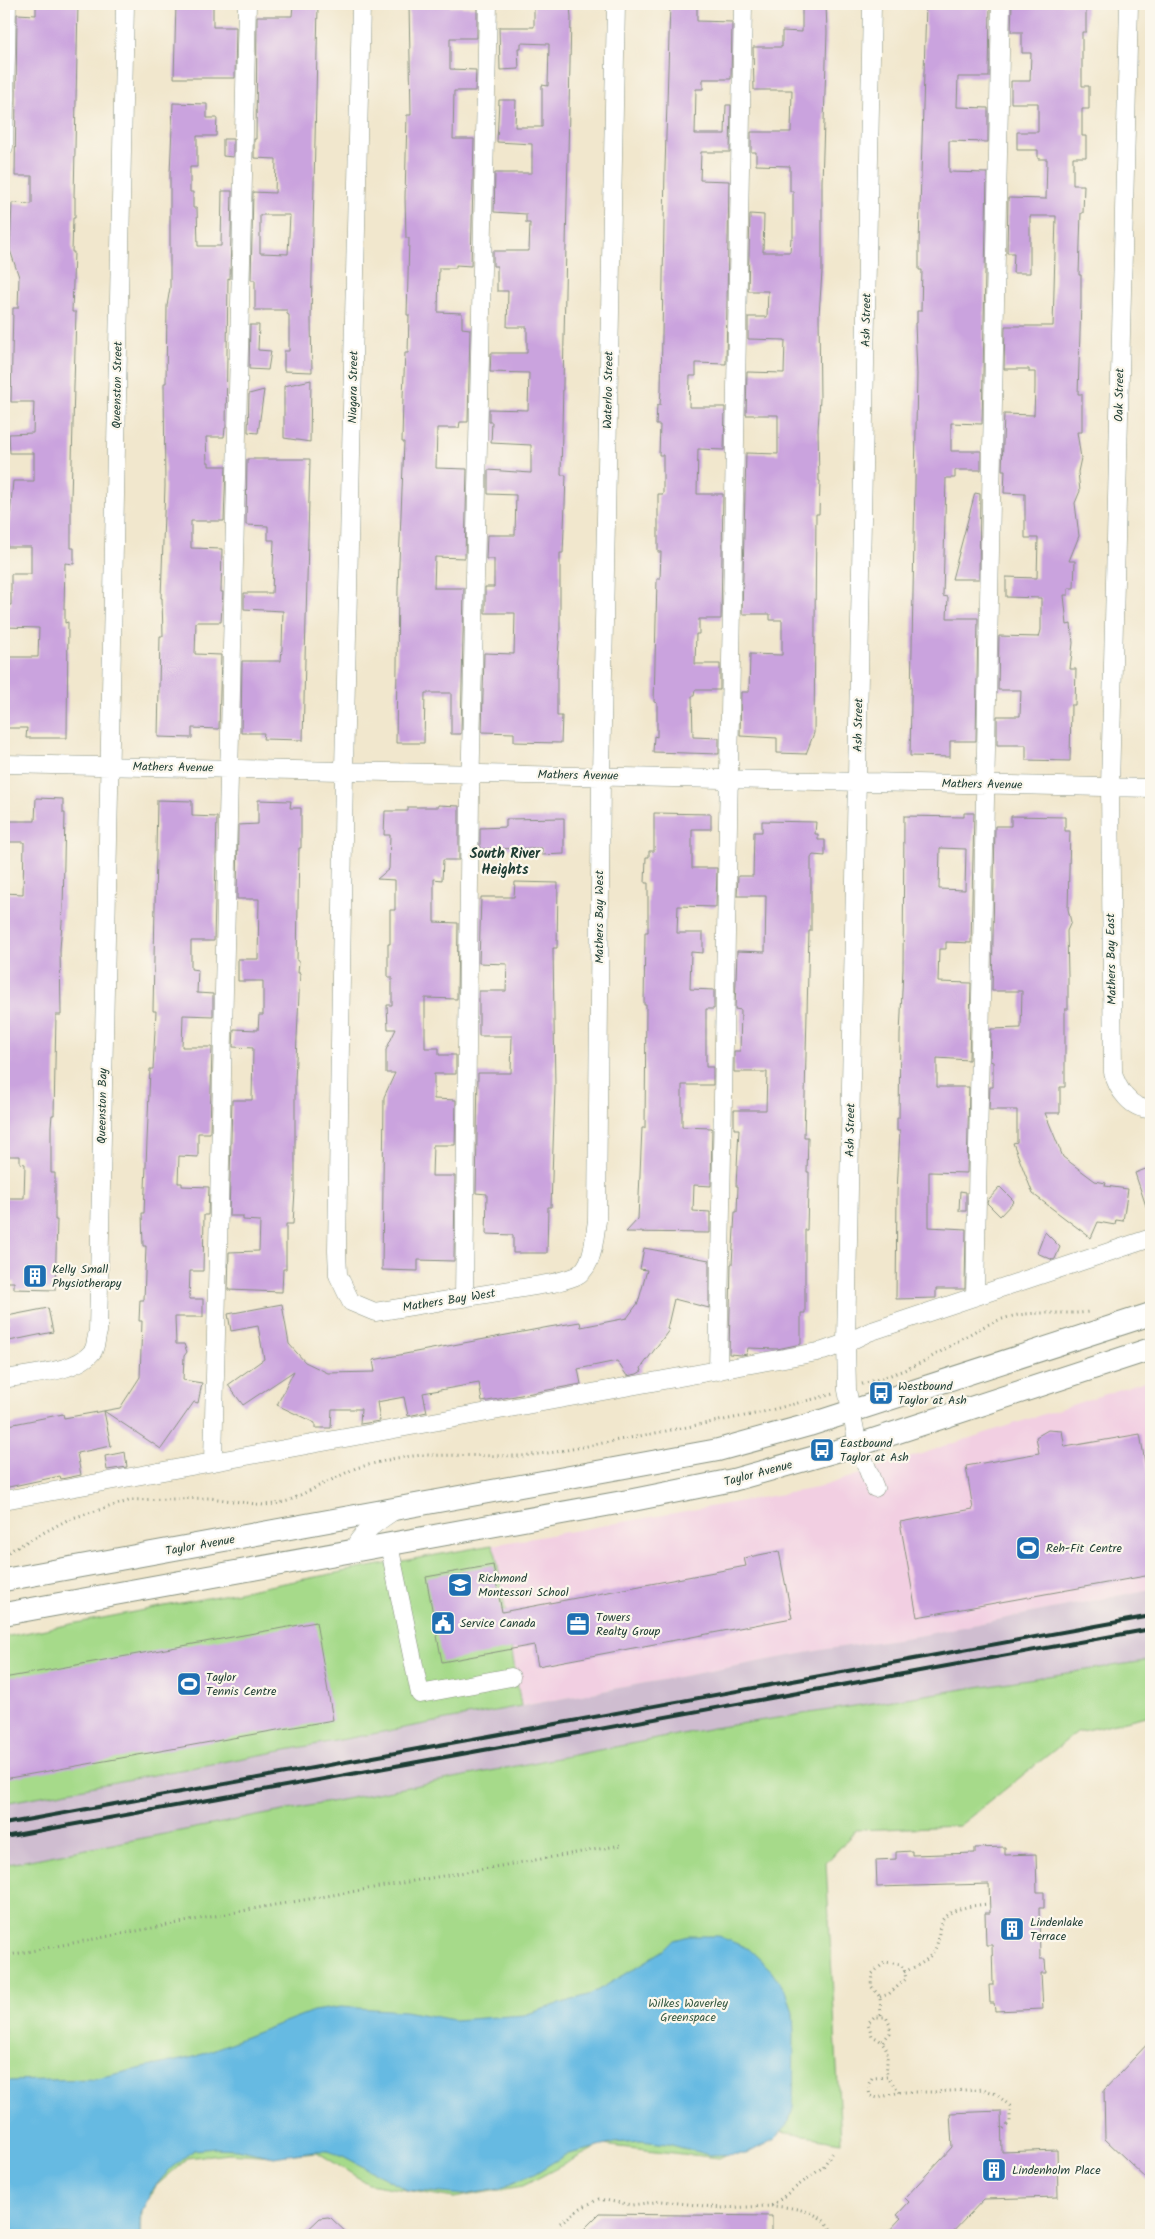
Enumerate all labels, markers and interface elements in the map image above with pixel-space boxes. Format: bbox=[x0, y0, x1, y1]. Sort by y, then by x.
street label: Ash Street bbox=[857, 292, 876, 347]
street label: Queenston Street bbox=[107, 341, 128, 429]
street label: Niagara Street bbox=[343, 350, 364, 424]
street label: Waterloo Street bbox=[598, 350, 619, 429]
street label: Oak Street bbox=[1110, 368, 1129, 422]
street label: Ash Street bbox=[849, 697, 868, 752]
street label: Mathers Avenue bbox=[132, 757, 214, 778]
street label: Mathers Avenue bbox=[537, 765, 619, 786]
street label: Mathers Avenue bbox=[941, 774, 1023, 795]
district label: South River Heights bbox=[470, 843, 541, 881]
street label: Mathers Bay West bbox=[590, 870, 609, 964]
street label: Mathers Bay East bbox=[1101, 913, 1122, 1005]
street label: Queenston Bay bbox=[92, 1068, 113, 1144]
street label: Ash Street bbox=[841, 1102, 860, 1157]
place label: Kelly Small Physiotherapy bbox=[52, 1260, 122, 1293]
building icon: Kelly Small Physiotherapy bbox=[22, 1263, 48, 1289]
street label: Mathers Bay West bbox=[401, 1284, 497, 1317]
place label: Westbound Taylor at Ash bbox=[898, 1377, 967, 1410]
bus stop icon: Westbound Taylor at Ash bbox=[868, 1380, 894, 1406]
place label: Eastbound Taylor at Ash bbox=[840, 1434, 909, 1467]
bus stop icon: Eastbound Taylor at Ash bbox=[809, 1437, 835, 1463]
street label: Taylor Avenue bbox=[722, 1455, 795, 1492]
street label: Taylor Avenue bbox=[164, 1530, 237, 1561]
sports icon: Reh-Fit Centre bbox=[1015, 1535, 1041, 1561]
place label: Reh-Fit Centre bbox=[1046, 1539, 1123, 1558]
place label: Richmond Montessori School bbox=[478, 1569, 569, 1602]
school or university icon: Richmond Montessori School bbox=[447, 1572, 473, 1598]
place label: Towers Realty Group bbox=[596, 1608, 661, 1641]
public building icon: Service Canada bbox=[430, 1610, 456, 1636]
office icon: Towers Realty Group bbox=[565, 1611, 591, 1637]
place label: Service Canada bbox=[460, 1614, 536, 1633]
place label: Taylor Tennis Centre bbox=[206, 1668, 277, 1701]
sports icon: Taylor Tennis Centre bbox=[176, 1671, 202, 1697]
place label: Lindenlake Terrace bbox=[1030, 1913, 1084, 1946]
building icon: Lindenlake Terrace bbox=[999, 1916, 1025, 1942]
park label: Wilkes Waverley Greenspace bbox=[648, 1994, 728, 2027]
building icon: Lindenholm Place bbox=[981, 2157, 1007, 2183]
place label: Lindenholm Place bbox=[1012, 2161, 1101, 2180]

